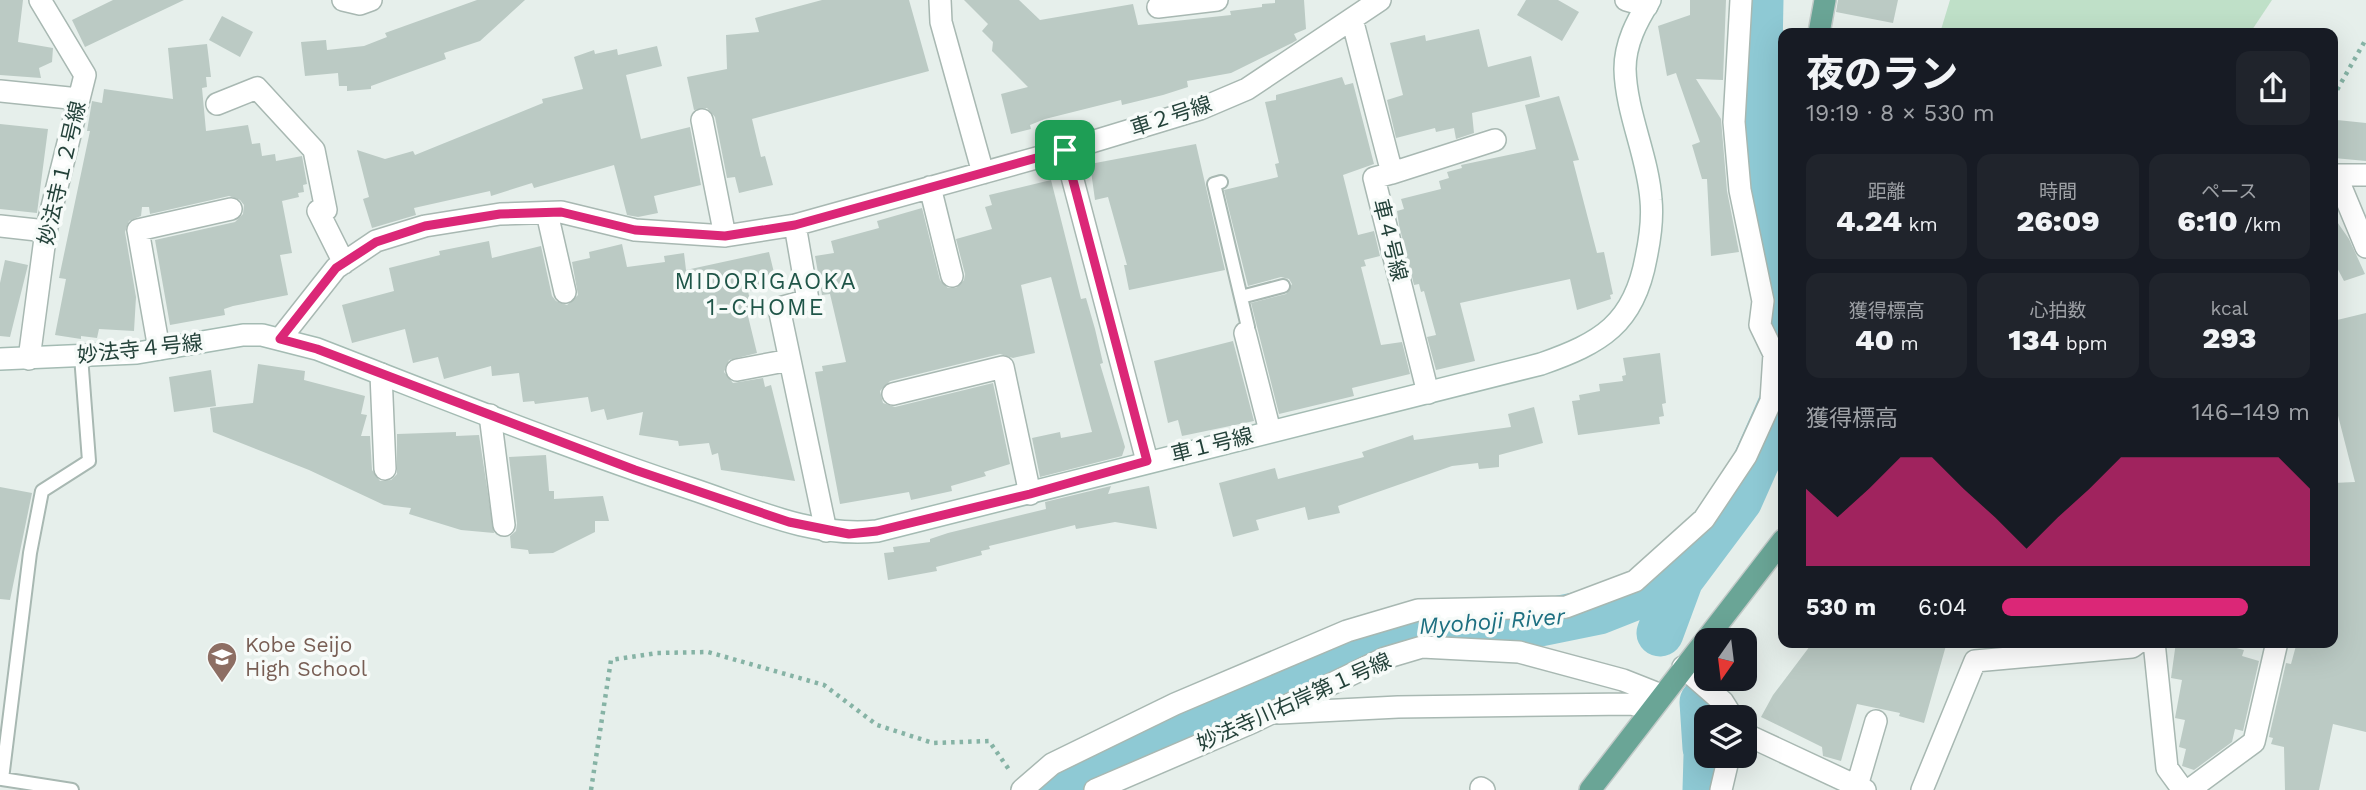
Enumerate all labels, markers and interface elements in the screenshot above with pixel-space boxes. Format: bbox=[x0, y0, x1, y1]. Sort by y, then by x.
button: share bbox=[2236, 51, 2310, 125]
text: 夜のラン bbox=[1806, 52, 1958, 96]
street label: 車２号線 bbox=[1127, 91, 1215, 140]
street label: 妙法寺１２号線 bbox=[33, 98, 90, 247]
text: 19:19 · 8 × 530 m bbox=[1806, 100, 1995, 127]
pin bbox=[1035, 120, 1095, 180]
icon: arrive bbox=[1046, 131, 1084, 169]
text: 距離 bbox=[1868, 180, 1906, 203]
text: 時間 bbox=[2039, 180, 2077, 203]
text: ペース bbox=[2201, 180, 2257, 203]
street label: 車４号線 bbox=[1368, 196, 1413, 284]
text: 4.24 bbox=[1836, 203, 1902, 238]
text: 26:09 bbox=[2016, 203, 2100, 238]
text: 6:10 bbox=[2177, 203, 2238, 238]
text: km bbox=[1902, 213, 1938, 236]
text: /km bbox=[2238, 213, 2281, 236]
district label: MIDORIGAOKA 1-CHOME bbox=[674, 268, 858, 321]
text: kcal bbox=[2211, 297, 2248, 320]
text: 獲得標高 bbox=[1849, 299, 1925, 322]
text: 心拍数 bbox=[2029, 299, 2087, 322]
text: 293 bbox=[2202, 320, 2256, 355]
text: 40 bbox=[1855, 322, 1894, 357]
text: 134 bbox=[2008, 322, 2059, 357]
street label: 妙法寺４号線 bbox=[76, 329, 204, 368]
text: m bbox=[1894, 332, 1919, 355]
text: bpm bbox=[2059, 332, 2108, 355]
text: 146–149 m bbox=[2192, 399, 2310, 426]
text: 獲得標高 bbox=[1806, 405, 1898, 432]
street label: 車１号線 bbox=[1168, 422, 1256, 467]
text: 530 m bbox=[1806, 594, 1876, 621]
text: 6:04 bbox=[1918, 594, 1967, 621]
water label: Myohoji River bbox=[1418, 603, 1567, 640]
north arrow bbox=[1694, 628, 1757, 691]
map controls bbox=[1694, 628, 1757, 768]
place label: Kobe Seijo High School bbox=[245, 632, 368, 681]
school or university icon: Kobe Seijo High School bbox=[205, 640, 239, 684]
street label: 妙法寺川右岸第１号線 bbox=[1193, 647, 1395, 756]
button: layers bbox=[1694, 705, 1757, 768]

